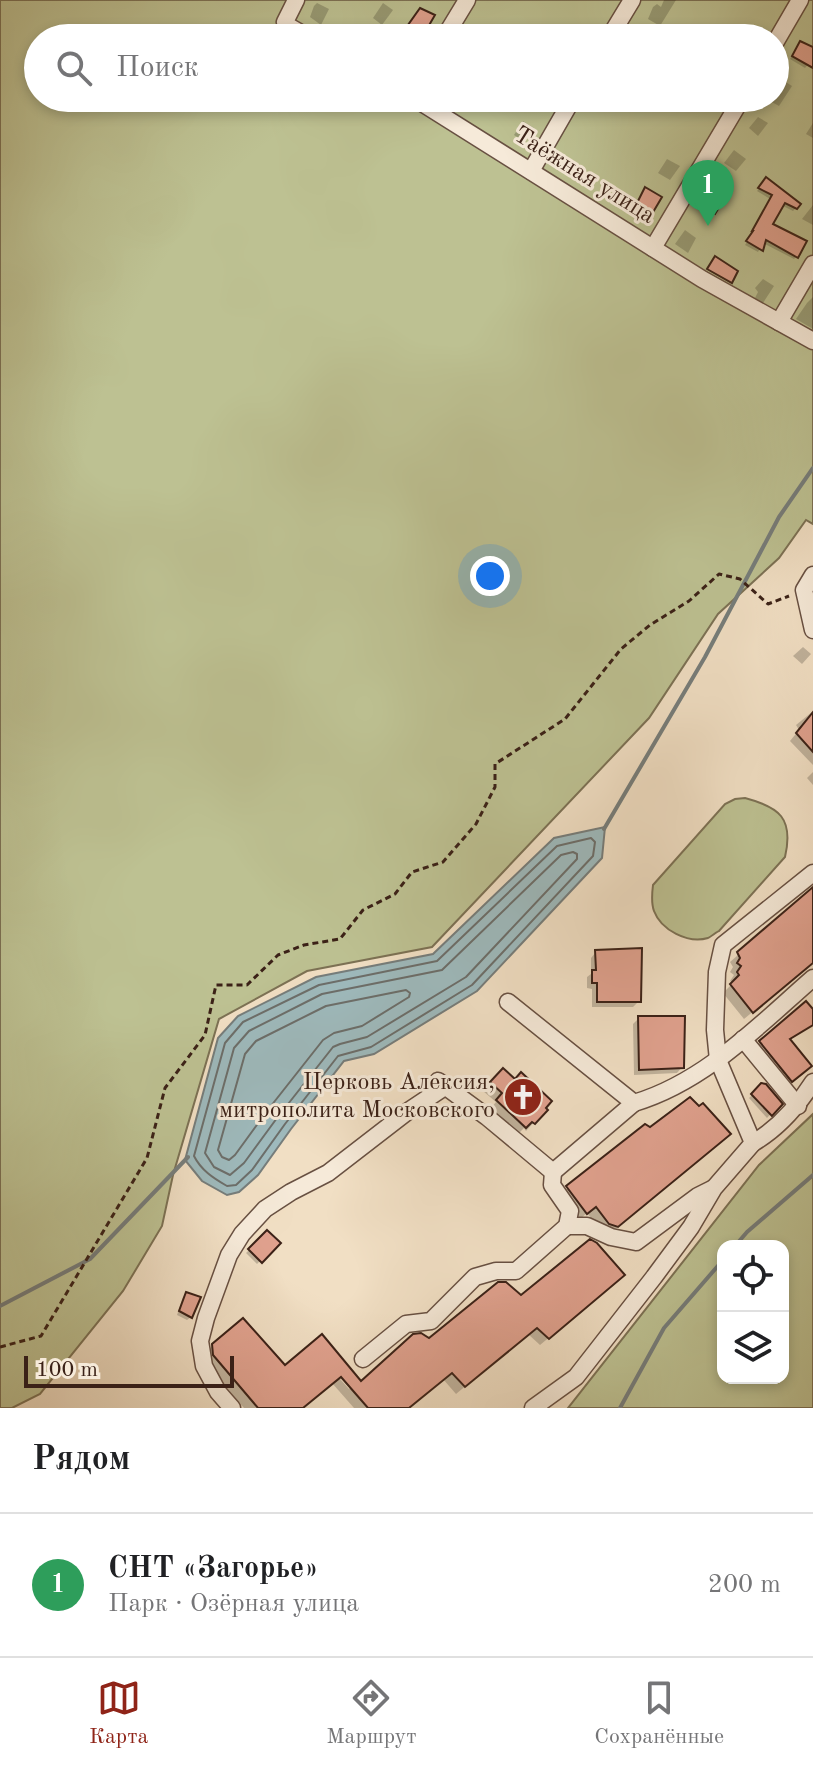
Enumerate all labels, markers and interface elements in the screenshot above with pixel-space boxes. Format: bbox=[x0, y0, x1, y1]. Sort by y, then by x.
search box bbox=[24, 24, 789, 112]
icon: search bbox=[52, 46, 96, 90]
text: Поиск bbox=[116, 53, 199, 83]
street label: Таёжная улица bbox=[509, 123, 659, 229]
pin: 1 bbox=[682, 160, 734, 226]
your location bbox=[470, 556, 510, 596]
place label: Церковь Алексия, митрополита Московского bbox=[219, 1071, 495, 1123]
church icon: Церковь Алексия, митрополита Московского bbox=[502, 1076, 544, 1118]
map controls bbox=[717, 1240, 789, 1384]
button: locate bbox=[717, 1240, 789, 1312]
button: layers bbox=[717, 1312, 789, 1384]
scale bar bbox=[24, 1352, 234, 1388]
text: 100 m bbox=[36, 1359, 98, 1381]
text: Рядом bbox=[32, 1443, 131, 1477]
text: СНТ «Загорье» bbox=[108, 1554, 319, 1584]
text: 1 bbox=[50, 1572, 66, 1598]
text: 200 m bbox=[708, 1572, 781, 1598]
text: Парк · Озёрная улица bbox=[108, 1591, 359, 1617]
tab: Карта bbox=[89, 1676, 148, 1751]
tab: Маршрут bbox=[326, 1676, 417, 1751]
tab: Сохранённые bbox=[594, 1676, 724, 1751]

